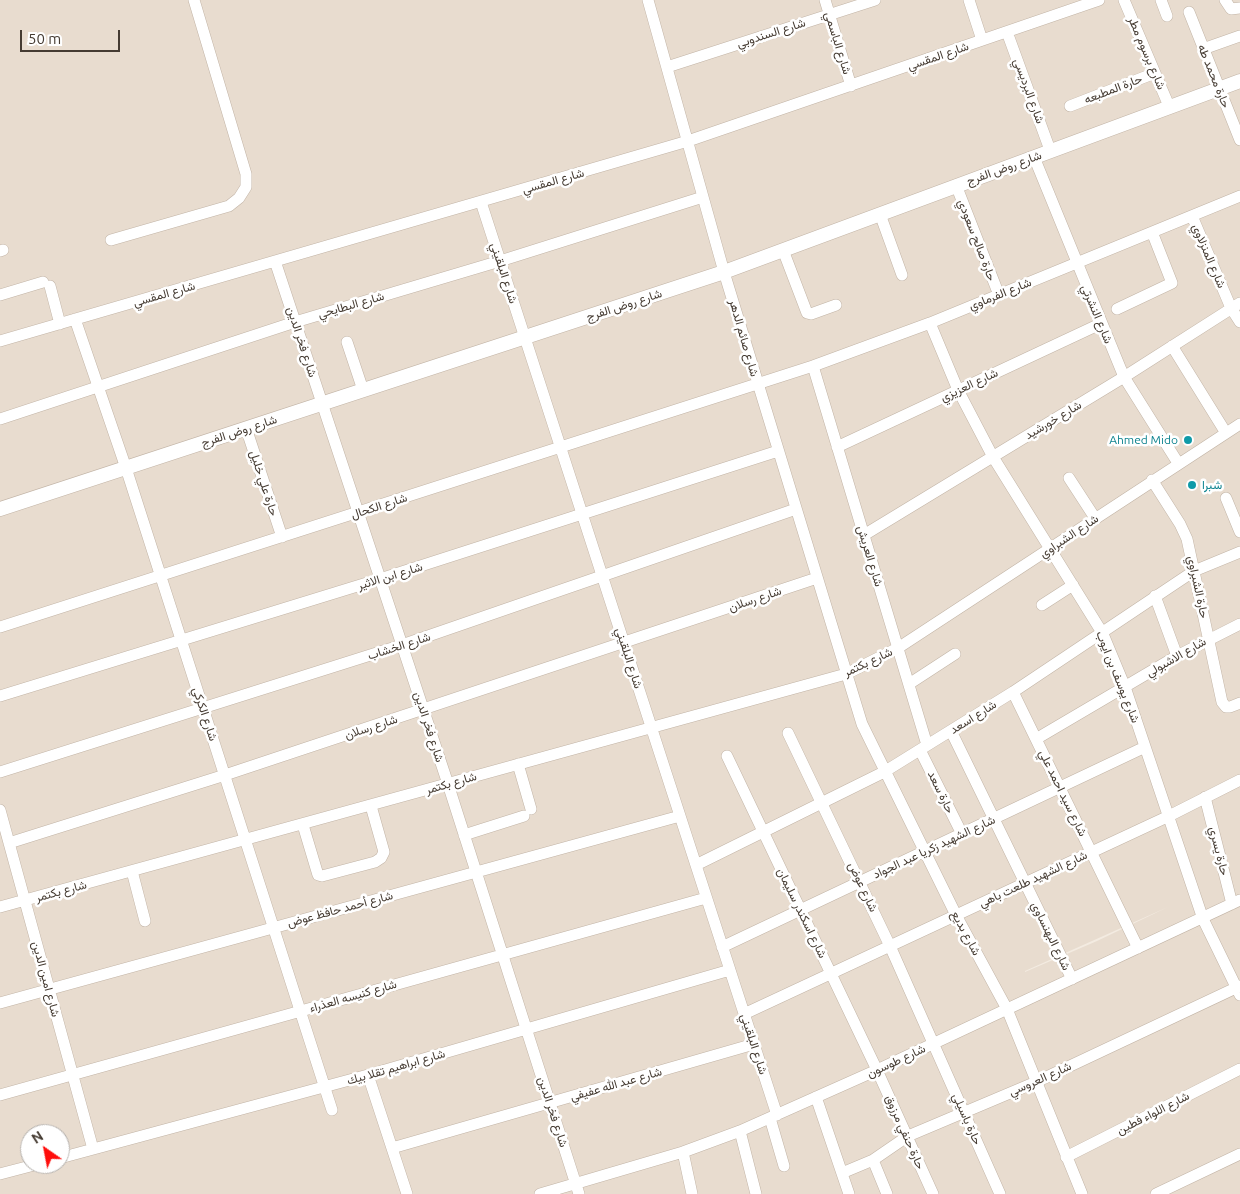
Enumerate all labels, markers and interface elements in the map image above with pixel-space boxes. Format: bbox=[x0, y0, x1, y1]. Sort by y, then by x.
street label: شارع الباسمي bbox=[822, 10, 854, 76]
street label: شارع برسوم مطر bbox=[1125, 14, 1169, 92]
street label: شارع السندوبي bbox=[735, 15, 807, 51]
scale bar bbox=[22, 20, 122, 52]
text: 50 m bbox=[28, 30, 61, 47]
street label: شارع المقسي bbox=[905, 39, 971, 73]
street label: حارة محمد طه bbox=[1195, 42, 1233, 110]
street label: شارع البرديسي bbox=[1011, 56, 1047, 126]
street label: حارة المطبعه bbox=[1082, 71, 1144, 107]
street label: شارع روض الفرج bbox=[965, 148, 1043, 188]
street label: شارع المقسي bbox=[520, 165, 586, 197]
street label: حارة صالح سعودي bbox=[955, 197, 999, 283]
street label: شارع المنزلاوي bbox=[1189, 222, 1229, 290]
street label: شارع البلقيني bbox=[487, 241, 521, 305]
street label: شارع الفرماوي bbox=[967, 275, 1033, 313]
street label: شارع المقسي bbox=[131, 278, 197, 310]
street label: شارع النشرتي bbox=[1078, 282, 1116, 346]
street label: شارع روض الفرج bbox=[584, 286, 664, 324]
street label: شارع البطايحي bbox=[316, 289, 386, 321]
street label: شارع صائم الدهر bbox=[726, 298, 762, 378]
street label: شارع فخر الدين bbox=[284, 305, 320, 379]
street label: شارع العزيزي bbox=[938, 365, 1000, 405]
street label: شارع خورشيد bbox=[1022, 397, 1084, 443]
street label: شارع روض الفرج bbox=[199, 412, 279, 450]
place label: Ahmed Mido bbox=[1109, 433, 1178, 447]
marker: Ahmed Mido bbox=[1182, 434, 1194, 446]
street label: حارة علي خليل bbox=[247, 448, 281, 518]
place label: شبرا bbox=[1202, 478, 1222, 492]
marker: شبرا bbox=[1186, 479, 1198, 491]
street label: شارع الكحال bbox=[349, 490, 409, 522]
street label: شارع الشبراوي bbox=[1037, 511, 1101, 561]
street label: شارع العريش bbox=[854, 524, 886, 588]
street label: حارة الشبراوي bbox=[1184, 554, 1212, 620]
street label: شارع ابن الاثير bbox=[356, 559, 424, 593]
street label: شارع رسلان bbox=[727, 583, 783, 615]
street label: شارع البلقيني bbox=[612, 626, 646, 690]
street label: شارع الخشاب bbox=[366, 629, 432, 663]
street label: شارع يوسف بن ايوب bbox=[1093, 629, 1143, 725]
street label: شارع الاشبولي bbox=[1144, 634, 1208, 680]
street label: شارع بكتمر bbox=[841, 644, 895, 680]
street label: شارع الكركي bbox=[190, 685, 220, 743]
street label: شارع فخر الدين bbox=[411, 690, 447, 764]
street label: شارع اسعد bbox=[947, 697, 999, 737]
street label: شارع رسلان bbox=[343, 712, 399, 742]
street label: شارع سيد احمد علي bbox=[1036, 747, 1090, 839]
street label: حارة سعد bbox=[925, 768, 957, 816]
street label: شارع بكتمر bbox=[424, 769, 478, 797]
street label: شارع الشهيد زكريا عبد الجواد bbox=[871, 812, 997, 882]
street label: حارة يسري bbox=[1206, 825, 1232, 877]
street label: شارع الشهيد طلعت باهي bbox=[977, 848, 1089, 910]
street label: شارع عوض bbox=[845, 860, 881, 914]
street label: شارع اسكندر سليمان bbox=[774, 866, 830, 960]
street label: شارع بكتمر bbox=[34, 877, 88, 905]
street label: شارع أحمد حافظ عوض bbox=[286, 888, 394, 930]
street label: شارع البهنساوي bbox=[1028, 899, 1074, 973]
street label: شارع بديع bbox=[948, 908, 984, 958]
street label: شارع امين الدين bbox=[29, 940, 63, 1018]
street label: شارع كنيسه العذراء bbox=[308, 977, 398, 1015]
street label: شارع البلقيني bbox=[737, 1012, 771, 1076]
street label: شارع طوسون bbox=[864, 1041, 928, 1081]
street label: شارع ابراهيم تقلا بيك bbox=[345, 1046, 447, 1088]
street label: شارع العروسي bbox=[1006, 1059, 1074, 1099]
street label: شارع عبد الله عفيفي bbox=[569, 1064, 663, 1104]
street label: شارع فخر الدين bbox=[535, 1075, 571, 1149]
street label: شارع اللواء فطين bbox=[1114, 1089, 1192, 1137]
street label: حارة باسيلي bbox=[949, 1091, 985, 1147]
street label: حارة حنفي مرزوق bbox=[882, 1093, 928, 1171]
north arrow bbox=[20, 1124, 70, 1174]
text: N bbox=[29, 1128, 46, 1147]

